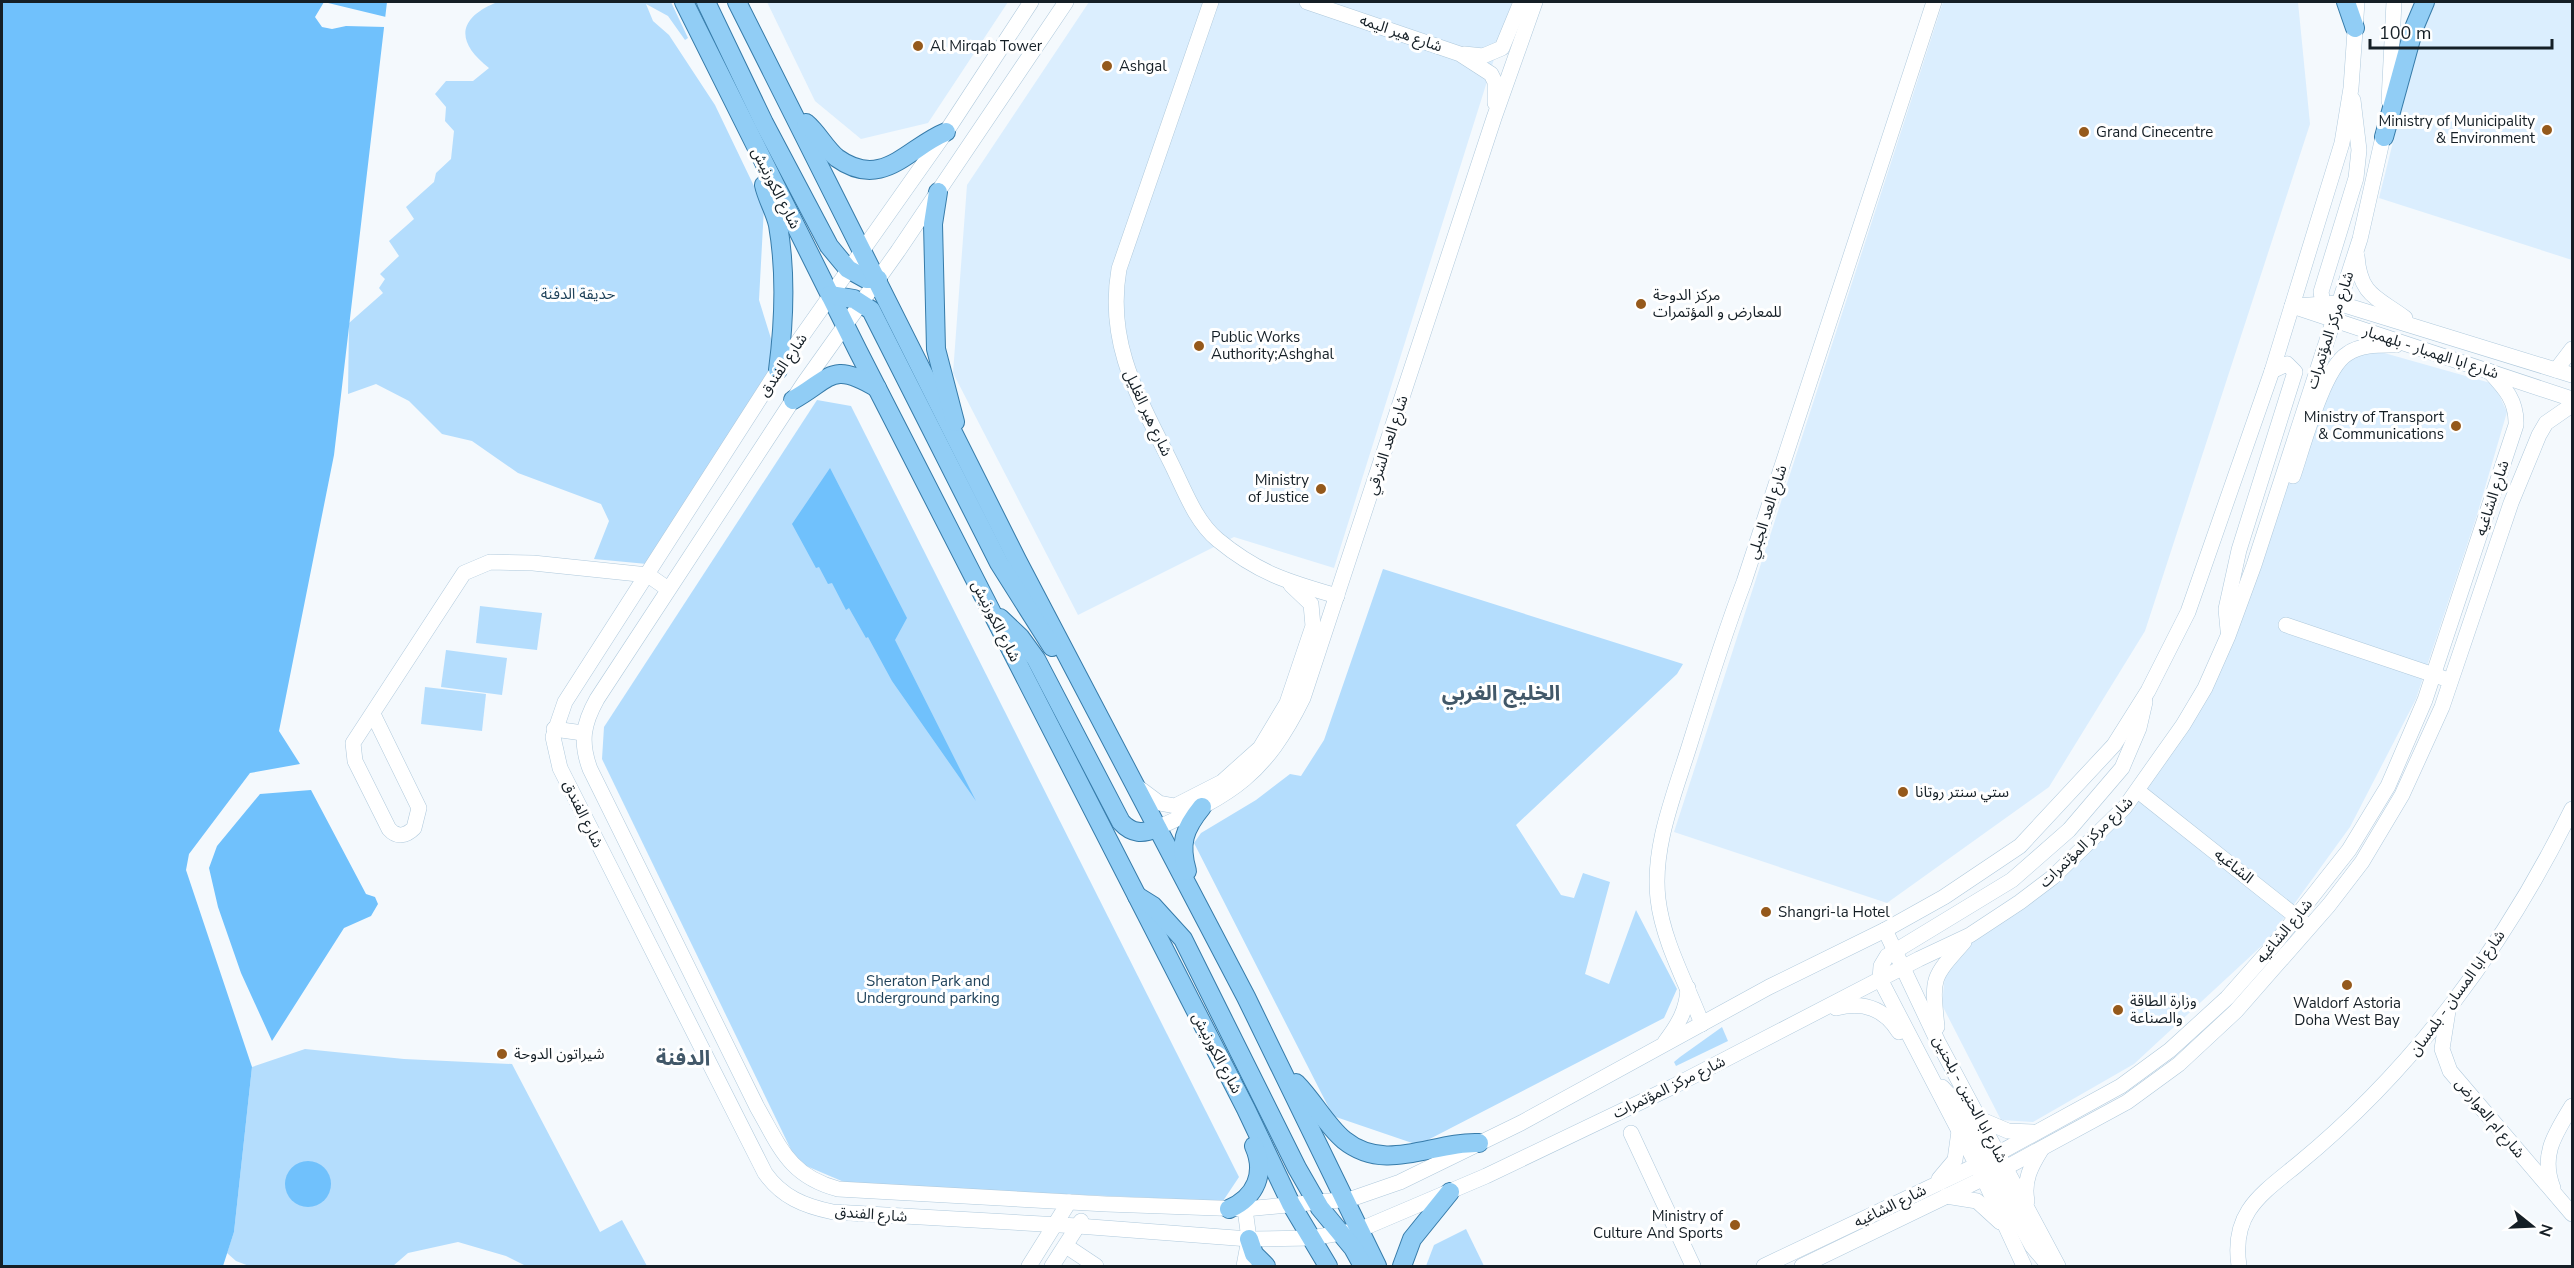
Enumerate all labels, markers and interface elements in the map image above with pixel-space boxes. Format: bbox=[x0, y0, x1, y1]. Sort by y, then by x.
street label: شارع هير اليمه bbox=[1356, 10, 1445, 58]
scale bar bbox=[2370, 12, 2552, 50]
text: 100 m bbox=[2379, 21, 2431, 45]
place label: Al Mirqab Tower bbox=[930, 36, 1043, 56]
marker: Al Mirqab Tower bbox=[911, 39, 925, 53]
place label: Ashgal bbox=[1119, 56, 1167, 76]
marker: Ashgal bbox=[1100, 59, 1114, 73]
place label: Ministry of Municipality & Environment bbox=[2378, 111, 2536, 148]
place label: Grand Cinecentre bbox=[2096, 122, 2213, 142]
marker: Ministry of Municipality & Environment bbox=[2540, 123, 2554, 137]
marker: Grand Cinecentre bbox=[2077, 125, 2091, 139]
street label: شارع الكورنيش bbox=[745, 144, 805, 233]
street label: شارع مركز المؤتمرات bbox=[2302, 268, 2360, 392]
park label: حديقة الدفنة bbox=[541, 284, 615, 304]
place label: مركز الدوحة للمعارض و المؤتمرات bbox=[1653, 285, 1782, 322]
marker: مركز الدوحة للمعارض و المؤتمرات bbox=[1634, 297, 1648, 311]
street label: شارع ابا الهمبار - بلهمبار bbox=[2359, 320, 2502, 385]
place label: Public Works Authority;Ashghal bbox=[1211, 327, 1335, 364]
street label: شارع الفندق bbox=[754, 329, 813, 402]
marker: Public Works Authority;Ashghal bbox=[1192, 339, 1206, 353]
street label: شارع هير الغليل bbox=[1117, 366, 1177, 461]
street label: شارع العد الشرقي bbox=[1361, 392, 1415, 498]
place label: Ministry of Transport & Communications bbox=[2304, 407, 2445, 444]
marker: Ministry of Transport & Communications bbox=[2449, 419, 2463, 433]
street label: شارع الشاغيه bbox=[2470, 458, 2516, 539]
street label: شارع العد الجبلي bbox=[1742, 462, 1794, 562]
place label: Ministry of Justice bbox=[1248, 470, 1309, 507]
marker: Ministry of Justice bbox=[1314, 482, 1328, 496]
street label: شارع الكورنيش bbox=[965, 577, 1025, 666]
district label: الخليج الغربي bbox=[1442, 679, 1560, 710]
street label: شارع الفندق bbox=[556, 777, 608, 852]
place label: ستي سنتر روتانا bbox=[1915, 782, 2009, 803]
marker: ستي سنتر روتانا bbox=[1896, 785, 1910, 799]
street label: شارع مركز المؤتمرات bbox=[2035, 792, 2139, 893]
street label: الشاغيه bbox=[2210, 844, 2258, 888]
street label: شارع الشاغيه bbox=[2251, 894, 2318, 969]
place label: Shangri-la Hotel bbox=[1778, 902, 1890, 922]
marker: Shangri-la Hotel bbox=[1759, 905, 1773, 919]
street label: شارع ابا المسان - بلمسان bbox=[2404, 926, 2511, 1061]
park label: Sheraton Park and Underground parking bbox=[856, 971, 1000, 1008]
marker: Waldorf Astoria Doha West Bay bbox=[2340, 978, 2354, 992]
place label: وزارة الطاقة والصناعة bbox=[2130, 991, 2197, 1028]
place label: Waldorf Astoria Doha West Bay bbox=[2293, 993, 2401, 1030]
marker: وزارة الطاقة والصناعة bbox=[2111, 1003, 2125, 1017]
street label: شارع الكورنيش bbox=[1186, 1009, 1247, 1098]
street label: شارع ابا الحنين - بلحنين bbox=[1926, 1032, 2012, 1167]
place label: شيراتون الدوحة bbox=[514, 1044, 605, 1064]
district label: الدفنة bbox=[656, 1044, 710, 1072]
marker: شيراتون الدوحة bbox=[495, 1047, 509, 1061]
street label: شارع مركز المؤتمرات bbox=[1609, 1051, 1730, 1125]
street label: شارع ام العوارض bbox=[2449, 1074, 2529, 1164]
street label: شارع الشاغيه bbox=[1851, 1180, 1931, 1234]
north arrow bbox=[2502, 1196, 2562, 1256]
street label: شارع الفندق bbox=[834, 1201, 908, 1229]
place label: Ministry of Culture And Sports bbox=[1593, 1206, 1724, 1243]
marker: Ministry of Culture And Sports bbox=[1728, 1218, 1742, 1232]
text: N bbox=[2533, 1221, 2558, 1239]

